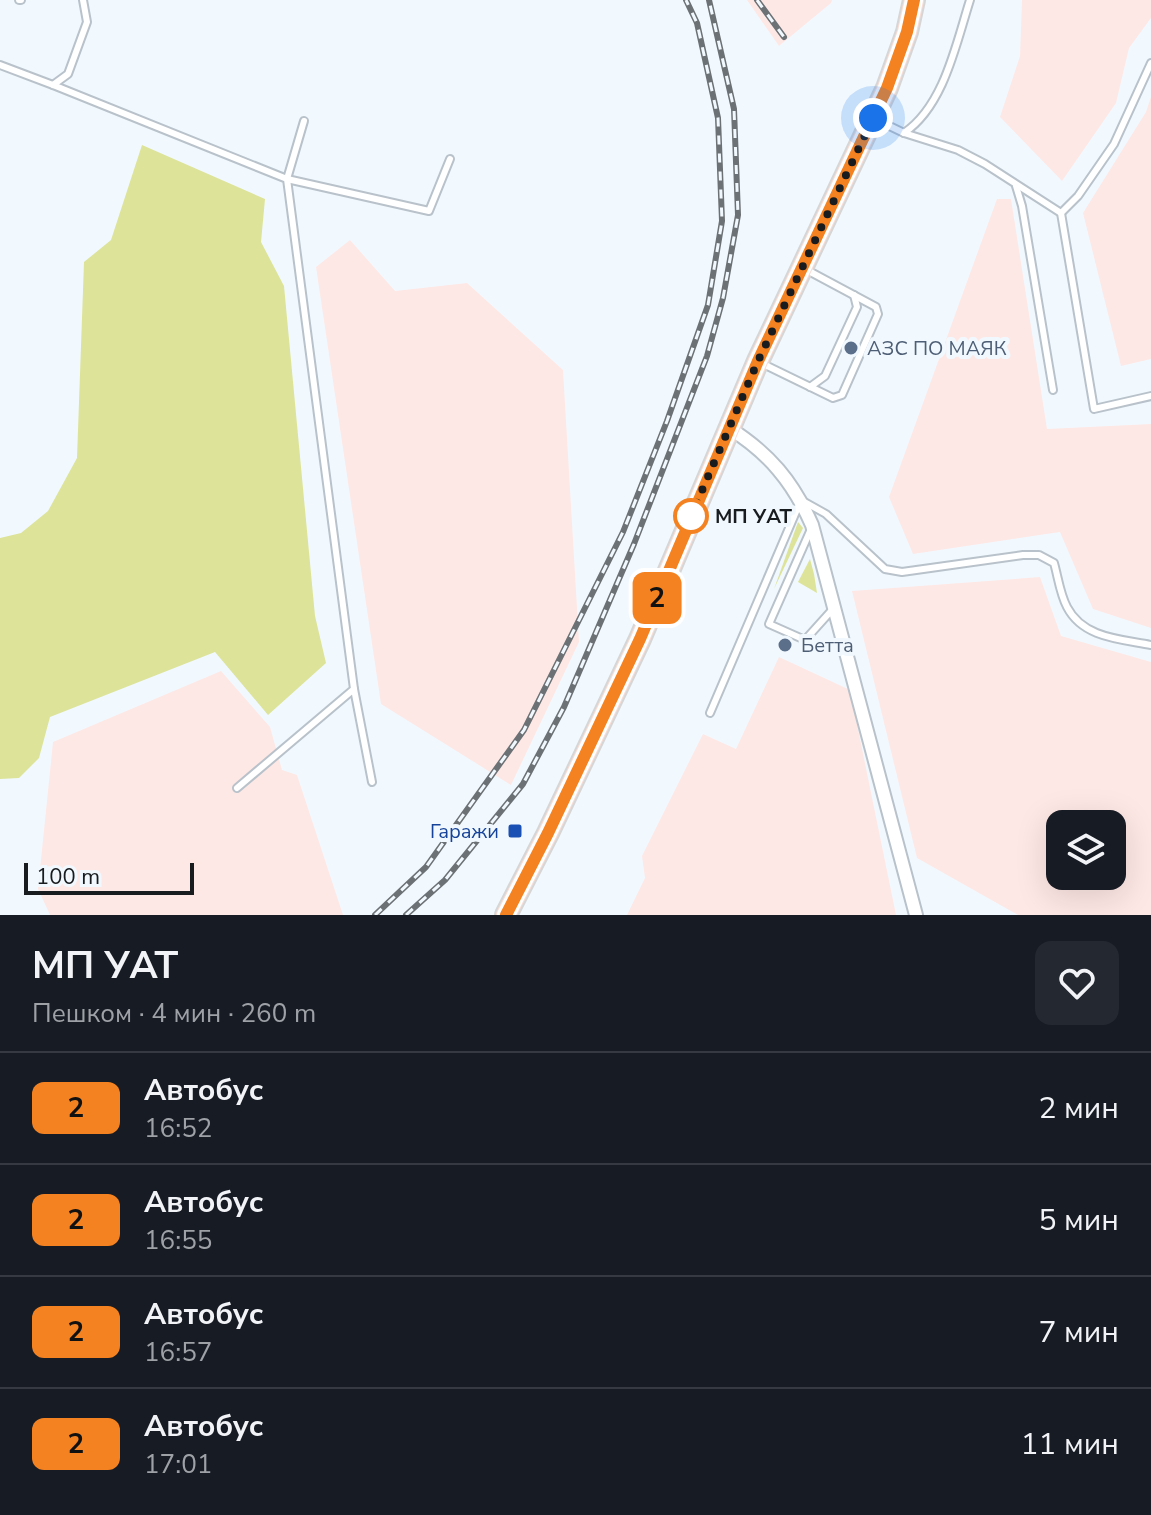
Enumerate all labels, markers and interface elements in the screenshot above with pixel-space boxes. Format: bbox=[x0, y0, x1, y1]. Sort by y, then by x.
your location bbox=[853, 98, 893, 138]
place label: АЗС ПО МАЯК bbox=[867, 335, 1007, 362]
marker: АЗС ПО МАЯК bbox=[842, 339, 860, 357]
marker: МП УАТ bbox=[674, 499, 708, 533]
place label: МП УАТ bbox=[715, 503, 792, 530]
line badge: 2 bbox=[631, 572, 683, 624]
text: 2 bbox=[649, 579, 665, 617]
place label: Бетта bbox=[801, 632, 854, 659]
marker: Бетта bbox=[776, 636, 794, 654]
map controls bbox=[1046, 810, 1126, 890]
button: layers bbox=[1046, 810, 1126, 890]
place label: Гаражи bbox=[430, 818, 499, 845]
marker: Гаражи bbox=[506, 822, 524, 840]
scale bar bbox=[24, 859, 194, 895]
text: 100 m bbox=[36, 862, 100, 892]
text: МП УАТ bbox=[32, 940, 178, 991]
button: heart bbox=[1035, 941, 1119, 1025]
text: Пешком · 4 мин · 260 m bbox=[32, 996, 316, 1031]
text: Автобус bbox=[144, 1070, 263, 1111]
text: 2 мин bbox=[1038, 1088, 1119, 1129]
text: 2 bbox=[68, 1089, 84, 1127]
text: 16:52 bbox=[144, 1111, 212, 1146]
text: Автобус bbox=[144, 1182, 263, 1223]
text: 5 мин bbox=[1038, 1200, 1119, 1241]
text: 2 bbox=[68, 1201, 84, 1239]
text: 16:55 bbox=[144, 1223, 212, 1258]
text: Автобус bbox=[144, 1294, 263, 1335]
text: 7 мин bbox=[1038, 1312, 1119, 1353]
text: 2 bbox=[68, 1313, 84, 1351]
text: 16:57 bbox=[144, 1335, 212, 1370]
text: Автобус bbox=[144, 1406, 263, 1447]
text: 11 мин bbox=[1020, 1424, 1119, 1465]
text: 2 bbox=[68, 1425, 84, 1463]
text: 17:01 bbox=[144, 1447, 212, 1482]

